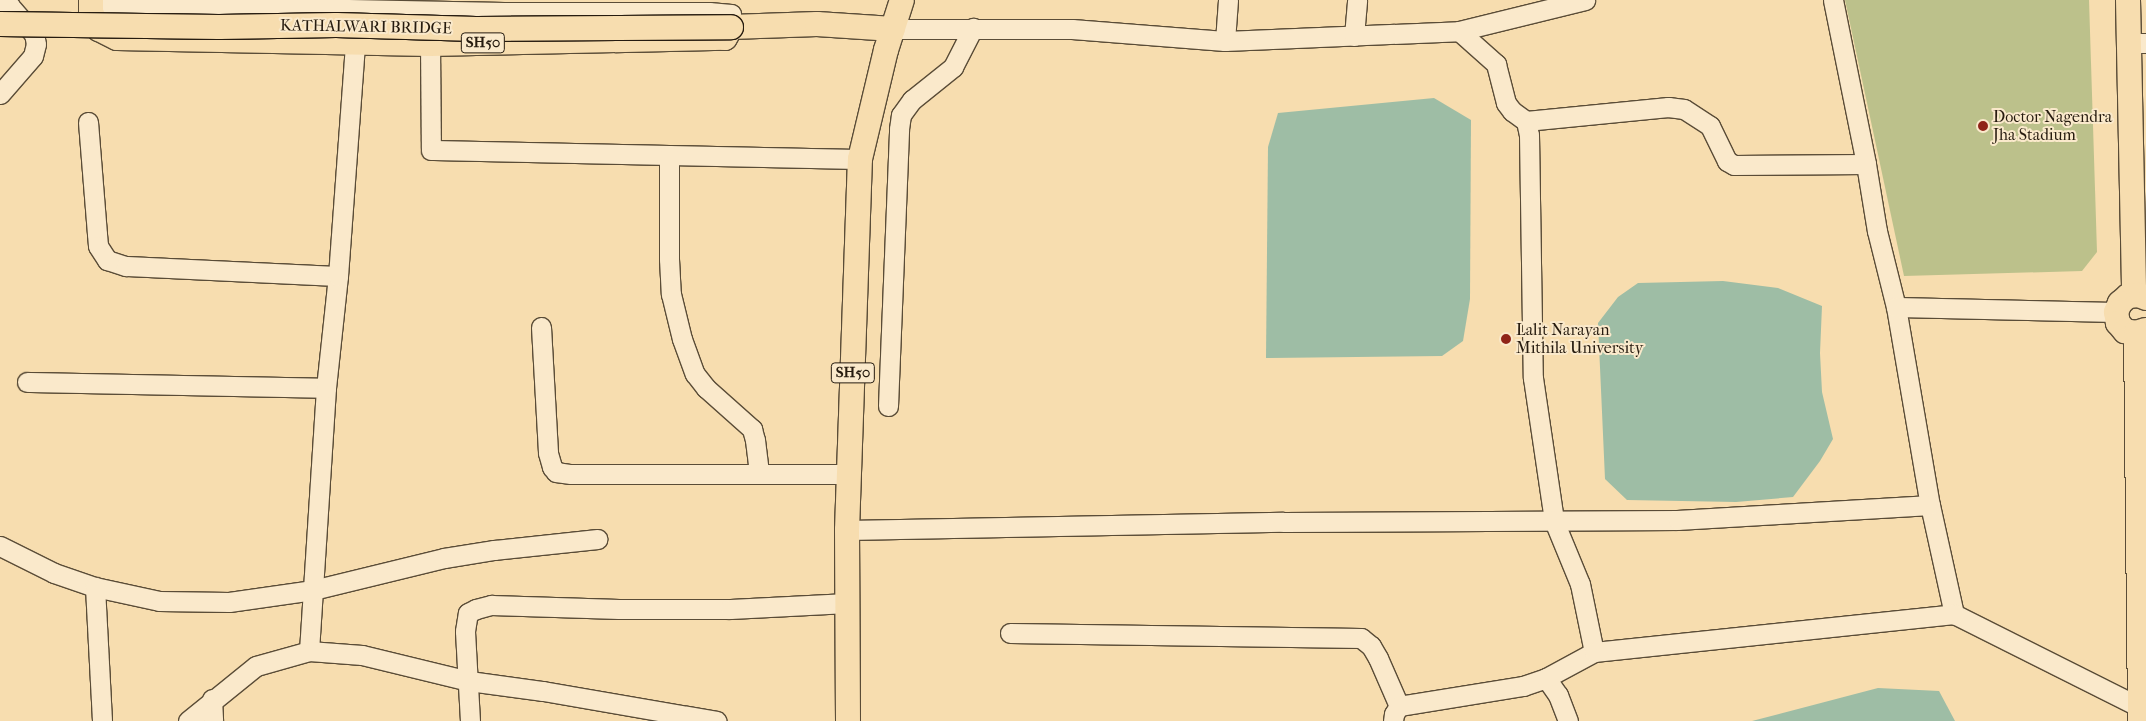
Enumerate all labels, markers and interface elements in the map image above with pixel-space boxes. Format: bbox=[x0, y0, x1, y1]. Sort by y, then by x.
street label: KATHALWARI BRIDGE bbox=[280, 16, 452, 38]
road number: SH50 bbox=[460, 30, 506, 56]
place label: Doctor Nagendra Jha Stadium bbox=[1993, 107, 2112, 145]
marker: Doctor Nagendra Jha Stadium bbox=[1977, 120, 1989, 132]
place label: Lalit Narayan Mithila University bbox=[1516, 320, 1643, 358]
marker: Lalit Narayan Mithila University bbox=[1500, 333, 1512, 345]
road number: SH50 bbox=[830, 360, 876, 386]

